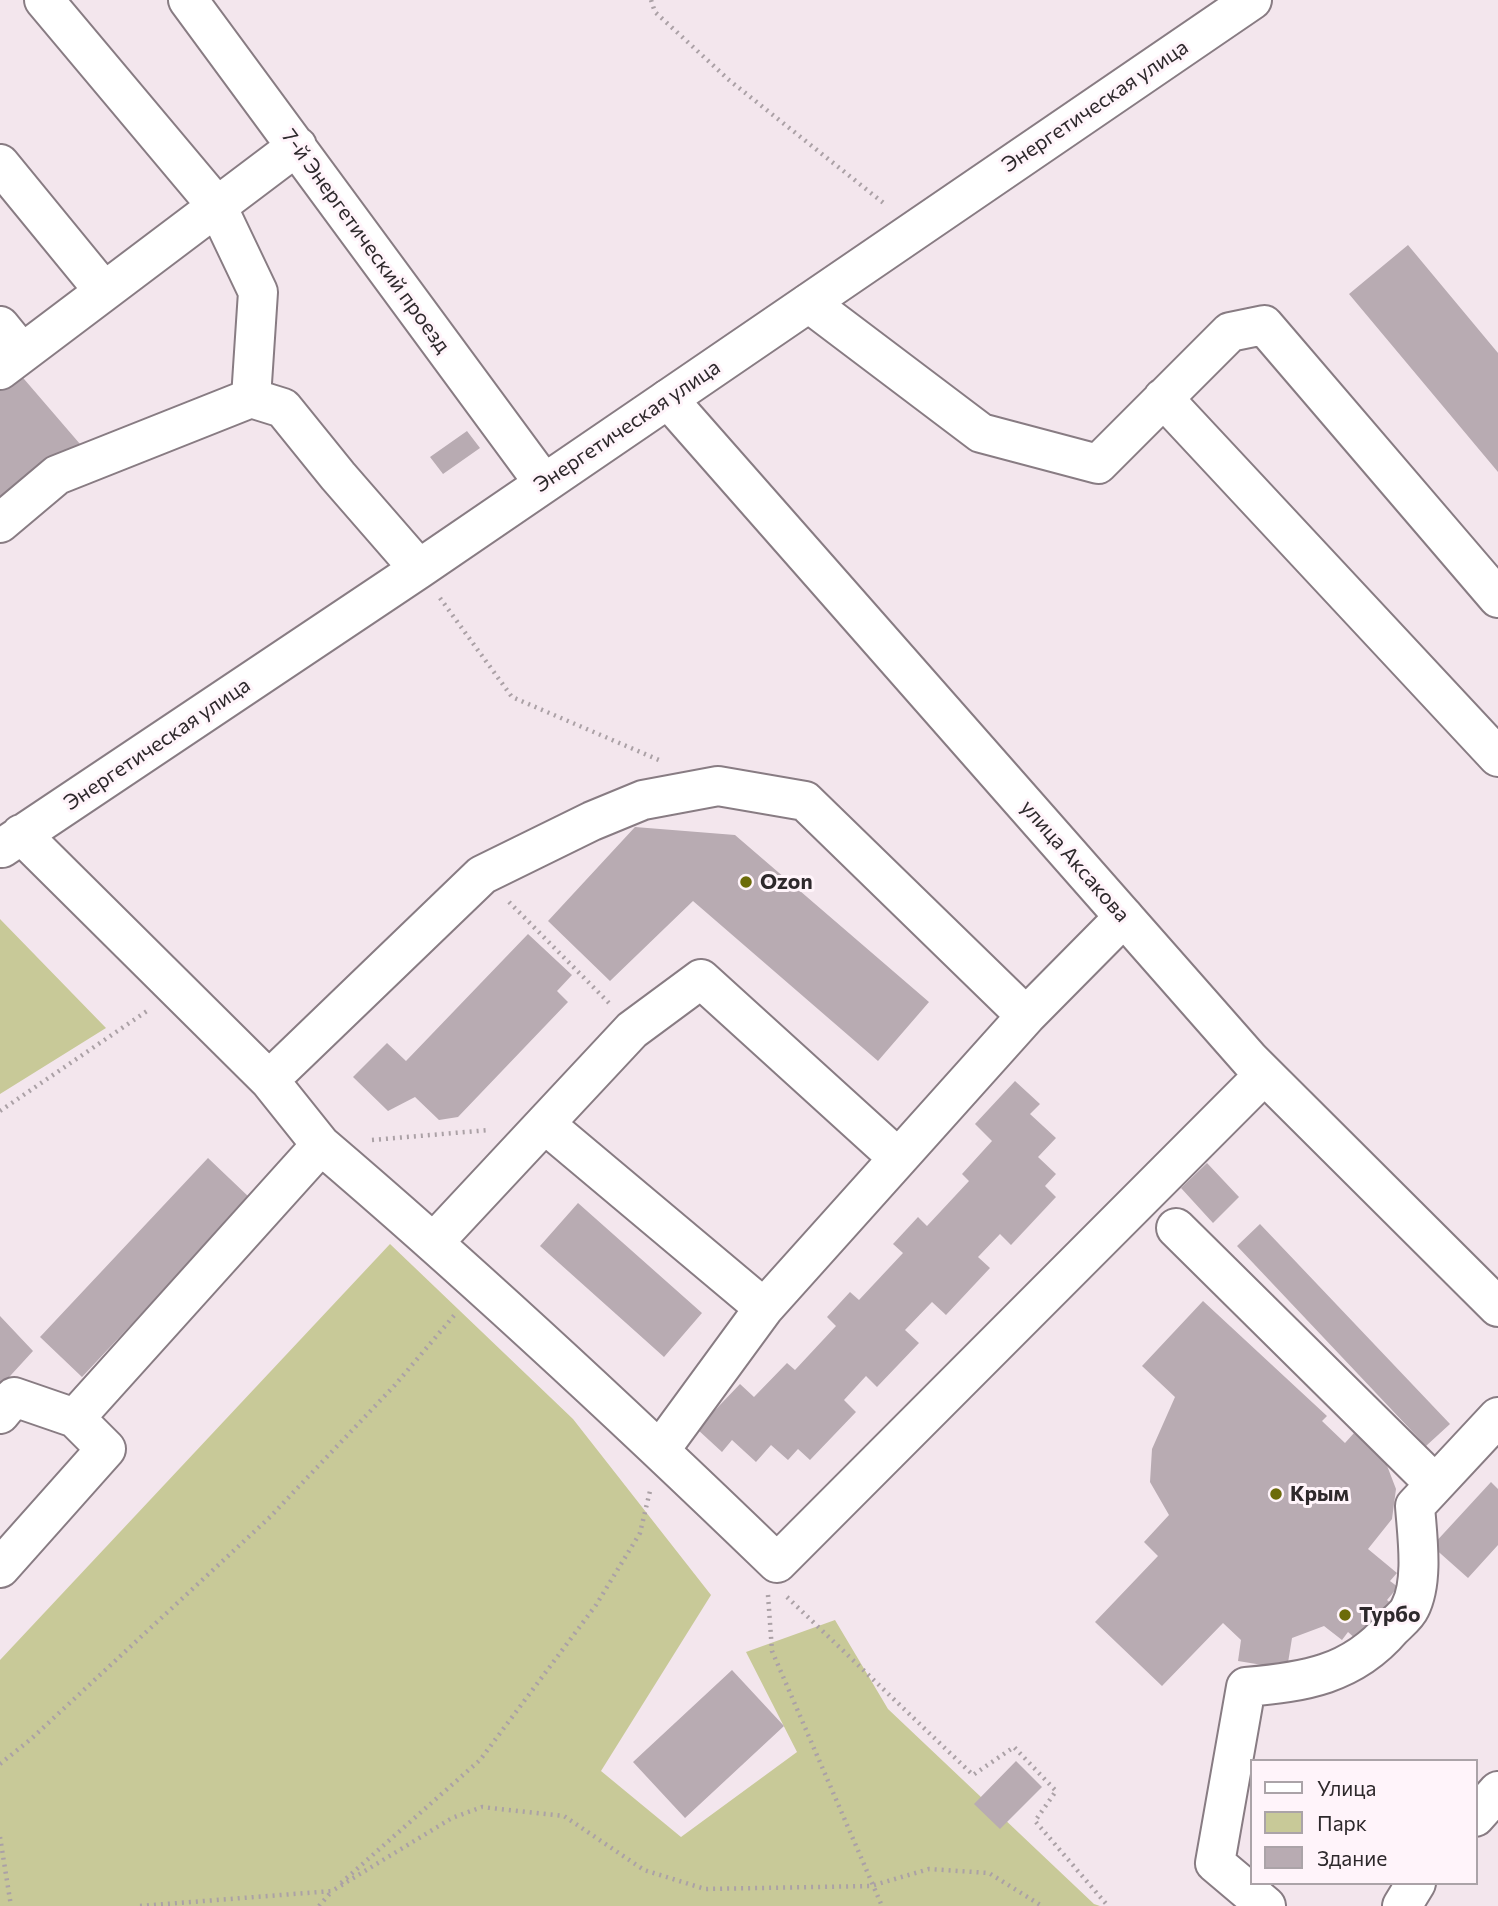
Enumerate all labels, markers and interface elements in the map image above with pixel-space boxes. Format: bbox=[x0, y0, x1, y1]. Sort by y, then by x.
street label: Энергетическая улица bbox=[997, 34, 1193, 178]
street label: 7-й Энергетический проезд bbox=[276, 124, 456, 358]
street label: Энергетическая улица bbox=[529, 354, 725, 498]
street label: Энергетическая улица bbox=[59, 672, 255, 816]
street label: улица Аксакова bbox=[1015, 795, 1135, 927]
place label: Ozon bbox=[760, 869, 813, 895]
marker: Ozon bbox=[738, 874, 754, 890]
place label: Крым bbox=[1290, 1481, 1349, 1507]
marker: Крым bbox=[1268, 1486, 1284, 1502]
place label: Турбо bbox=[1359, 1602, 1420, 1628]
marker: Турбо bbox=[1337, 1607, 1353, 1623]
legend bbox=[1250, 1759, 1477, 1885]
text: Улица bbox=[1317, 1775, 1376, 1800]
text: Парк bbox=[1317, 1810, 1367, 1835]
text: Здание bbox=[1317, 1845, 1387, 1870]

